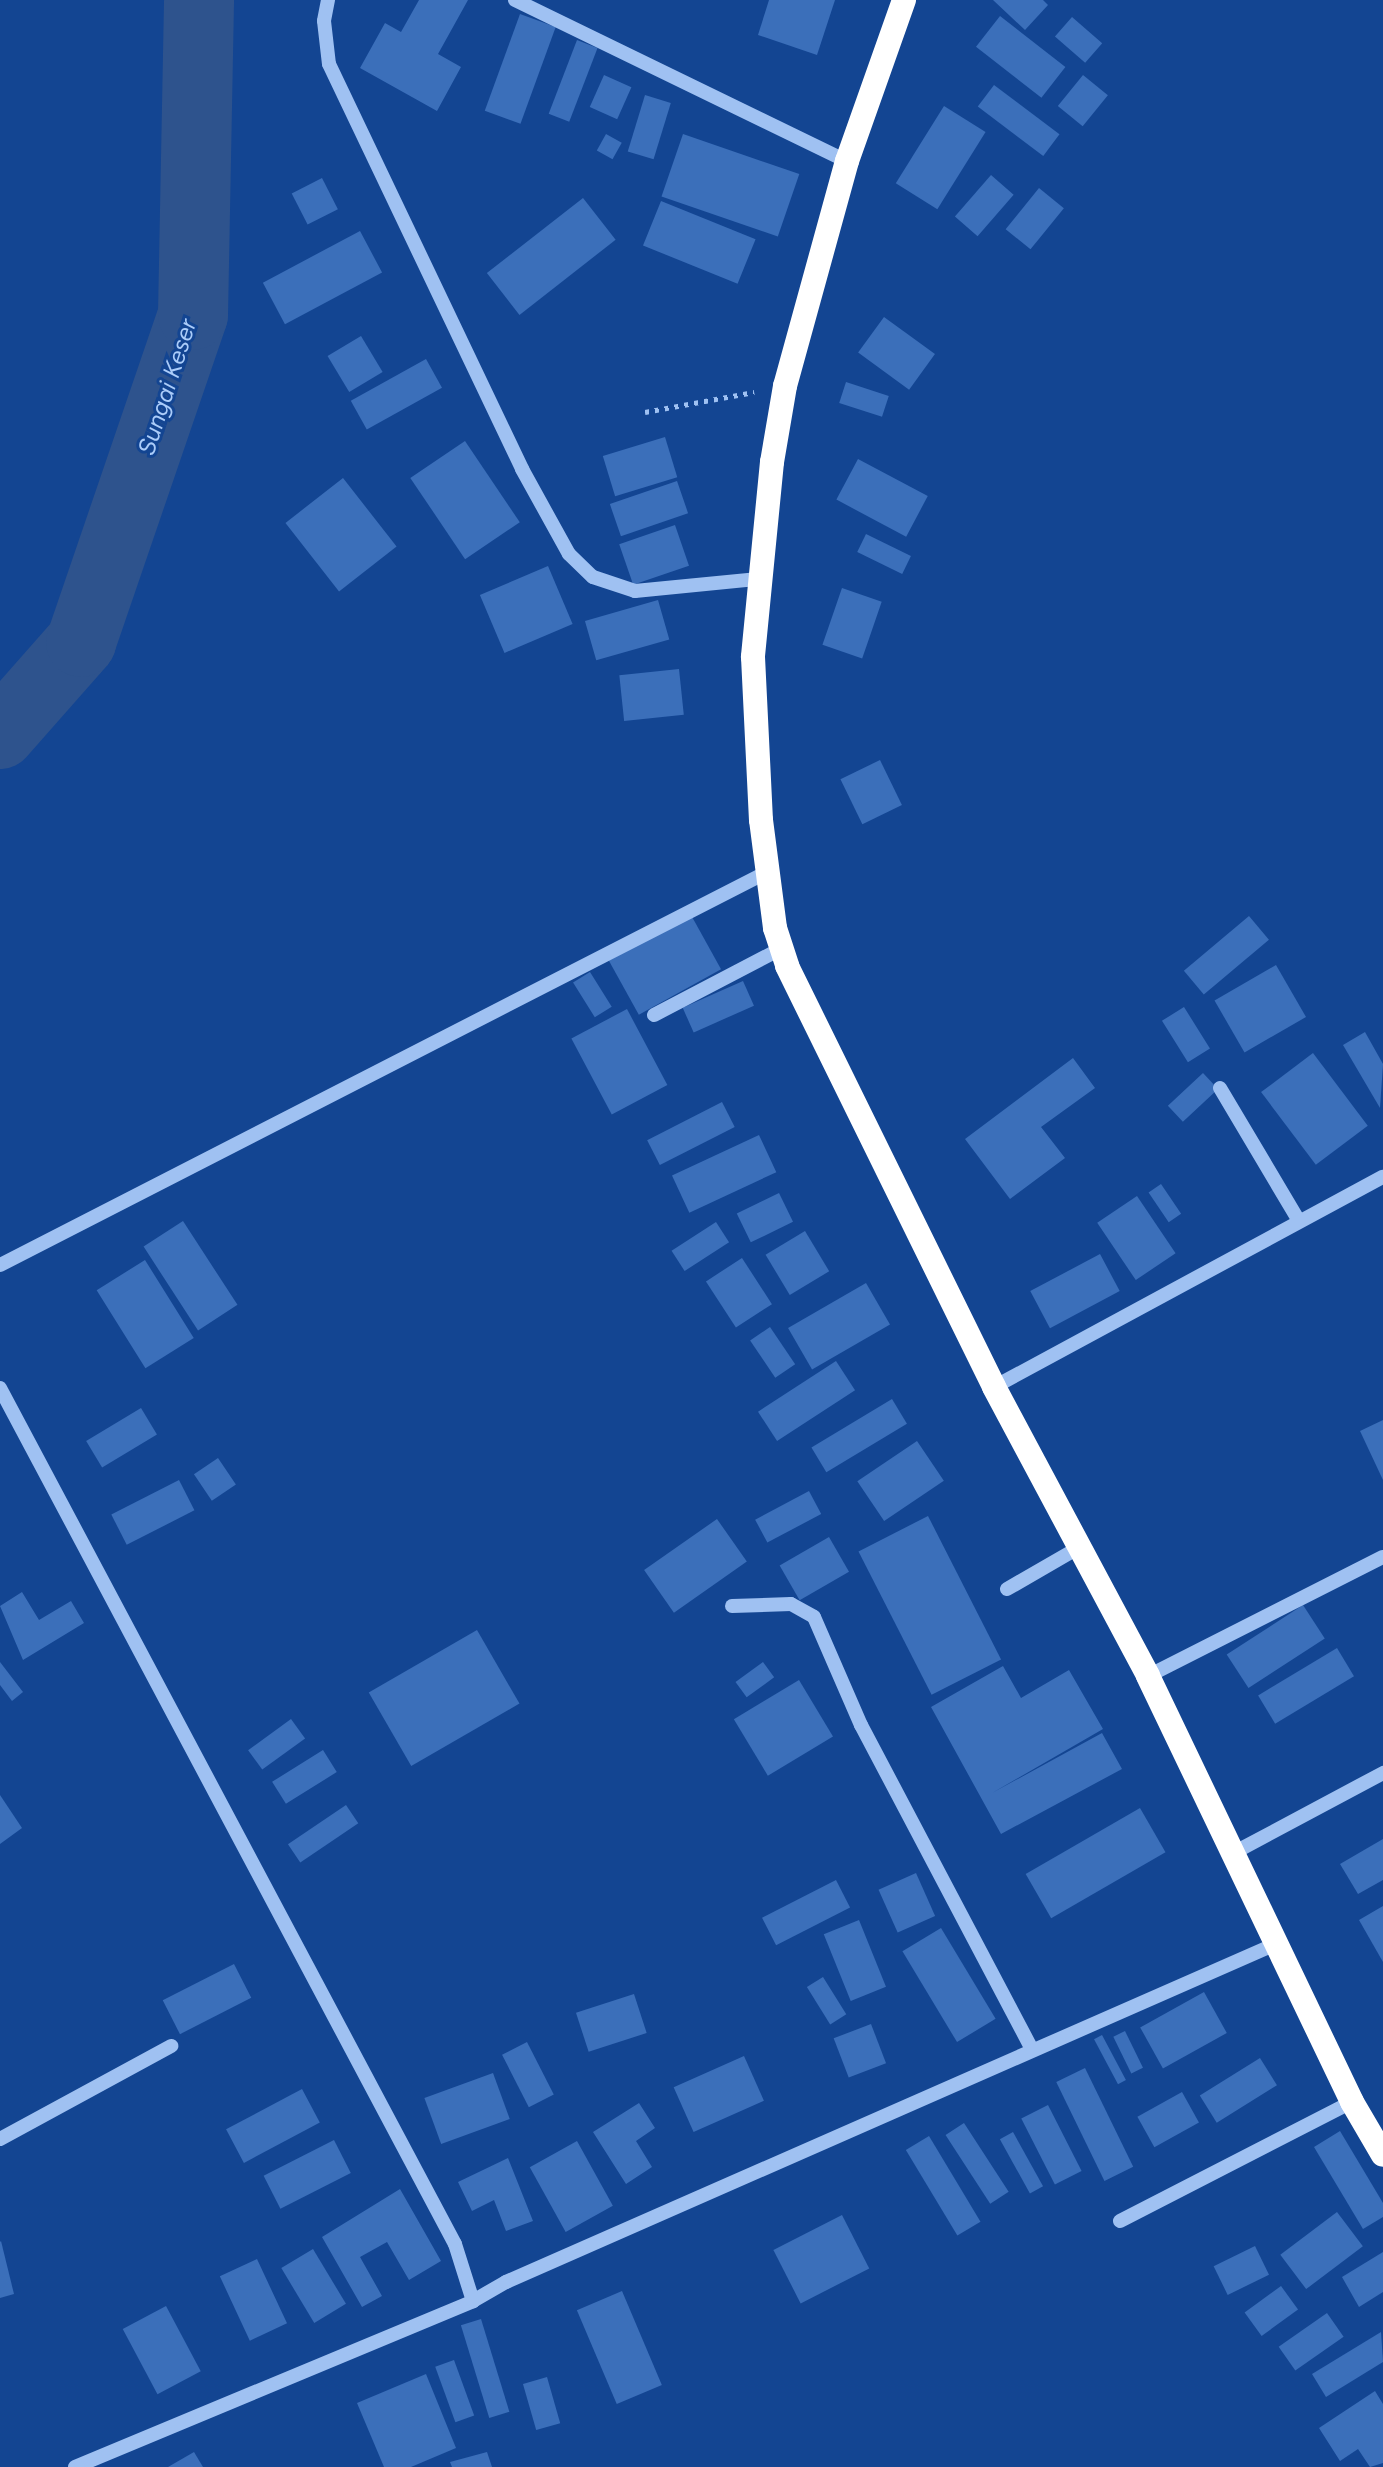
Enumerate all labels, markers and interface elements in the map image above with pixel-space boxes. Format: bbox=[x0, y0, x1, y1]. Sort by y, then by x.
water label: Sungai Keser bbox=[131, 315, 203, 459]

